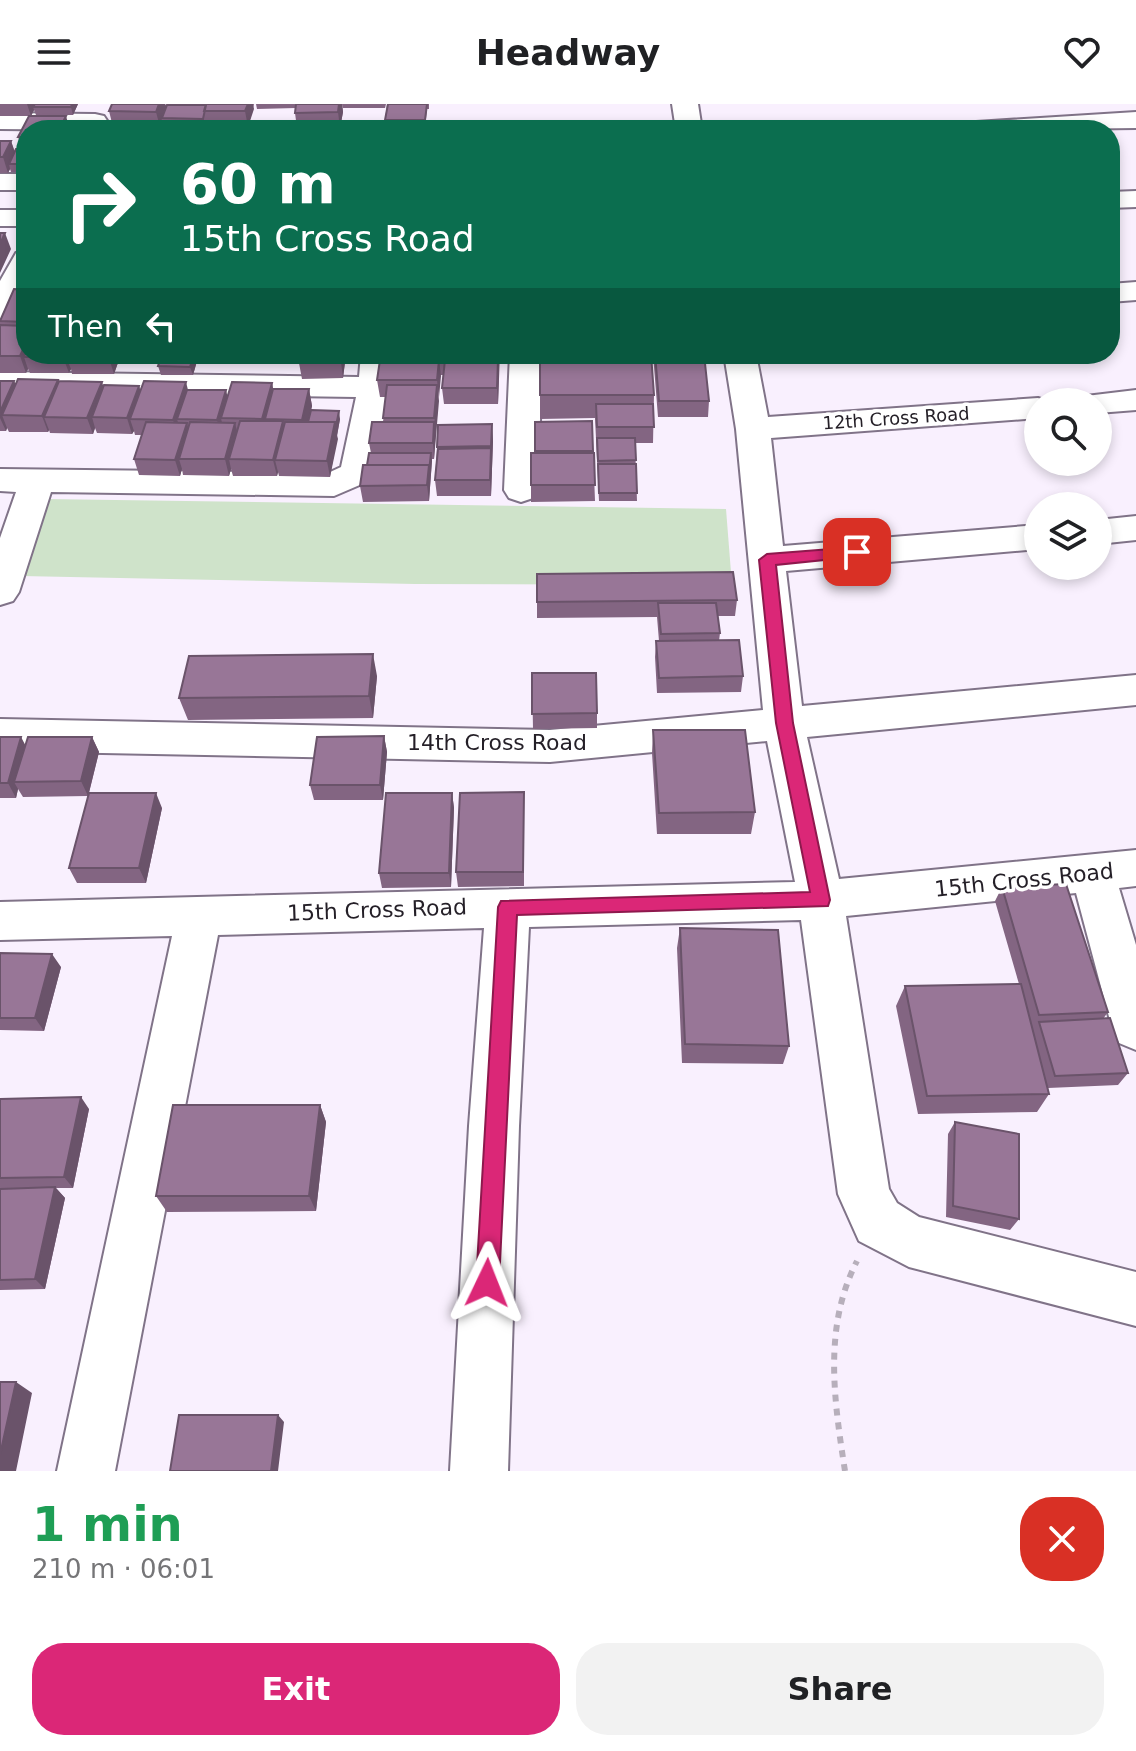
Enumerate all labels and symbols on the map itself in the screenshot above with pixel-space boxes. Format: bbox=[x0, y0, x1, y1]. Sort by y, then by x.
street label: 12th Cross Road bbox=[822, 402, 970, 434]
pin bbox=[823, 518, 891, 586]
street label: 14th Cross Road bbox=[407, 730, 587, 755]
street label: 15th Cross Road bbox=[933, 858, 1115, 902]
street label: 15th Cross Road bbox=[287, 894, 467, 926]
position arrow bbox=[445, 1241, 529, 1325]

